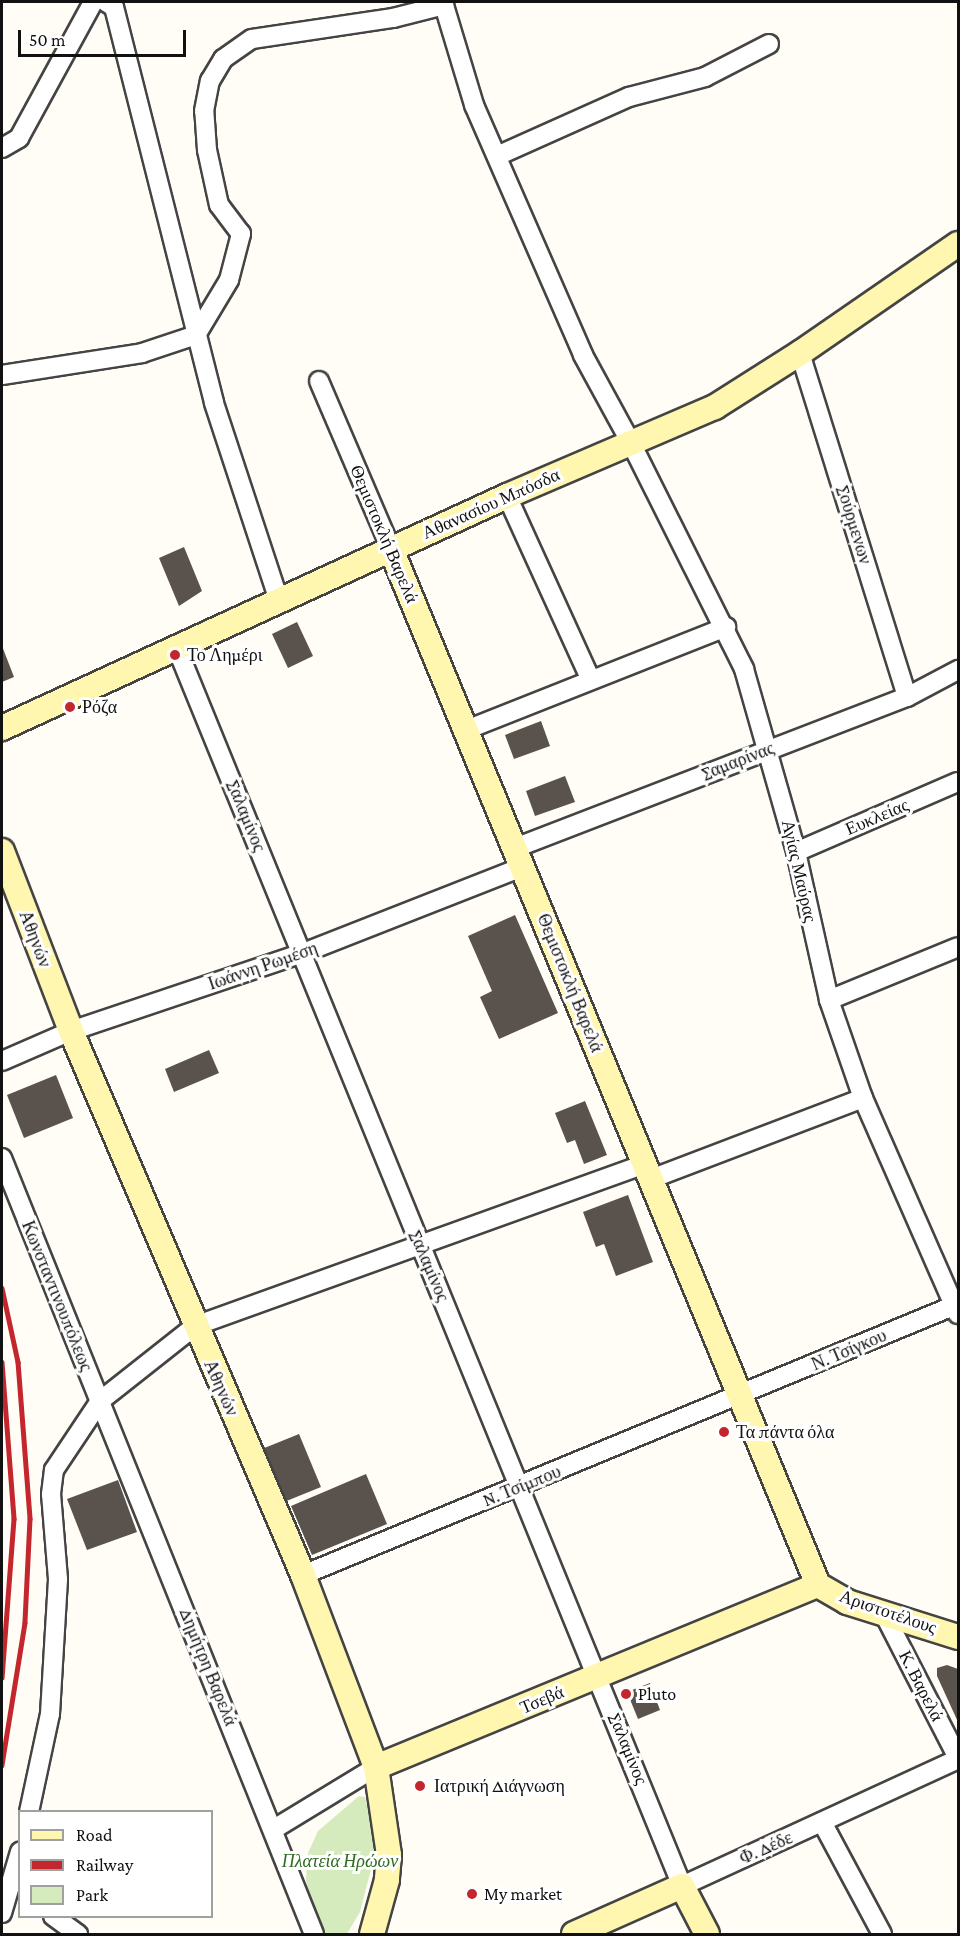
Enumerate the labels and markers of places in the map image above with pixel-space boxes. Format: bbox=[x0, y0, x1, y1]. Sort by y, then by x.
place label: Το Λημέρι bbox=[187, 644, 263, 666]
marker: Το Λημέρι bbox=[168, 648, 182, 662]
place label: Ρόζα bbox=[82, 696, 117, 718]
marker: Ρόζα bbox=[63, 700, 77, 714]
place label: Τα πάντα όλα bbox=[736, 1421, 835, 1443]
marker: Τα πάντα όλα bbox=[717, 1425, 731, 1439]
place label: Pluto bbox=[638, 1683, 676, 1705]
marker: Pluto bbox=[619, 1687, 633, 1701]
place label: Ιατρική Διάγνωση bbox=[434, 1775, 565, 1797]
marker: Ιατρική Διάγνωση bbox=[411, 1777, 429, 1795]
place label: My market bbox=[484, 1883, 562, 1905]
marker: My market bbox=[465, 1887, 479, 1901]

